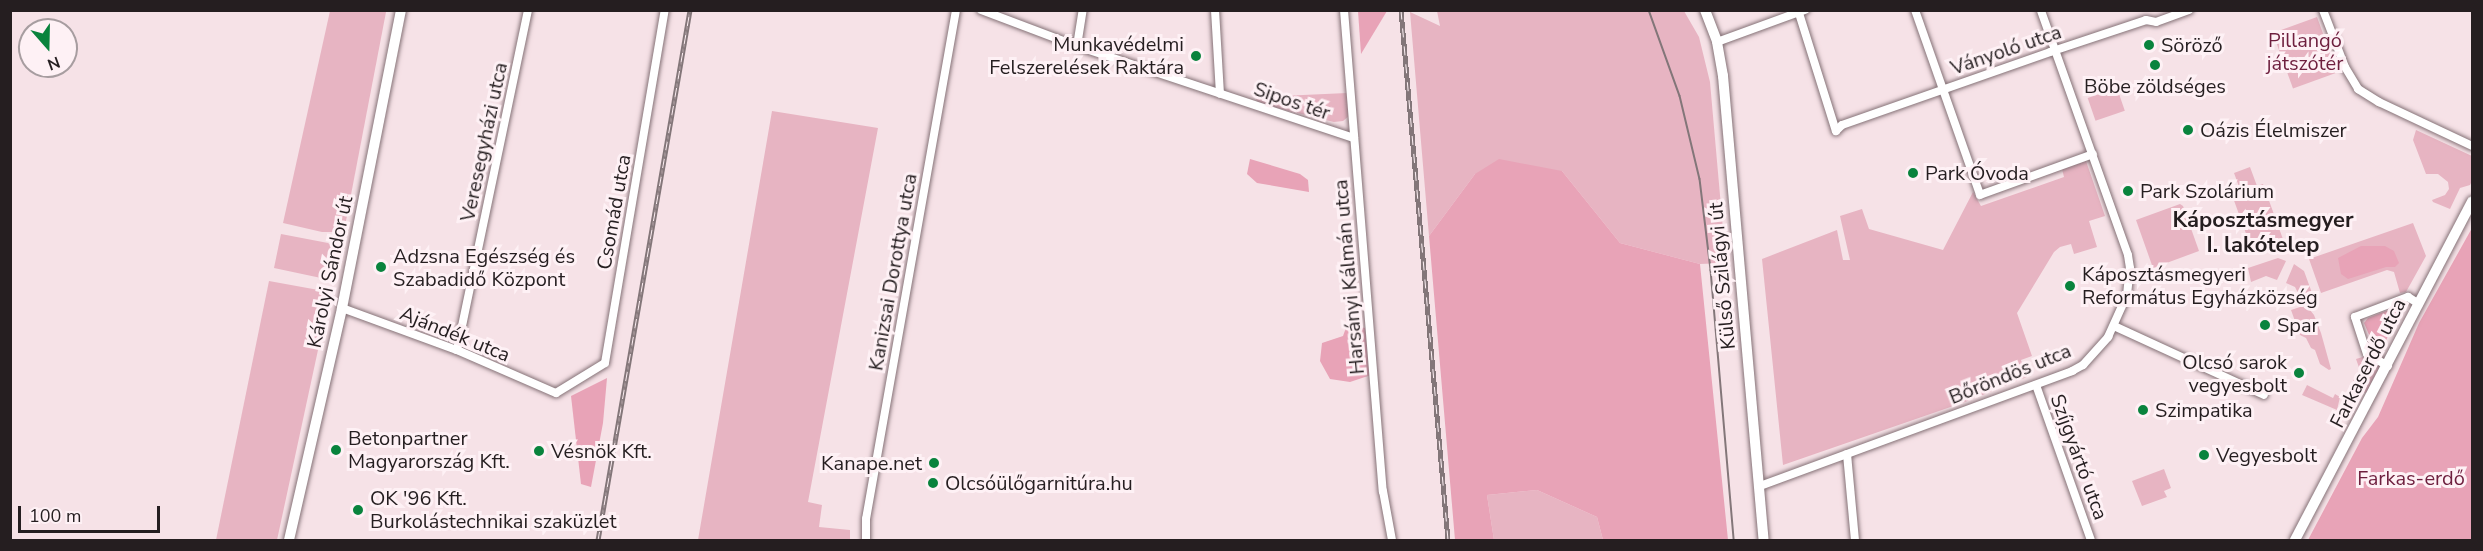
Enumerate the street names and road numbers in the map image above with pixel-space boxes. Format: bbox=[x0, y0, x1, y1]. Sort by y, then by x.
street label: Ványoló utca bbox=[1947, 20, 2065, 80]
street label: Veresegyházi utca bbox=[455, 60, 513, 224]
street label: Sipos tér bbox=[1251, 77, 1333, 125]
street label: Csomád utca bbox=[592, 153, 636, 271]
street label: Kanizsai Dorottya utca bbox=[864, 172, 922, 372]
street label: Harsányi Kálmán utca bbox=[1329, 179, 1369, 375]
street label: Károlyi Sándor út bbox=[302, 194, 358, 350]
street label: Külső Szilágyi út bbox=[1704, 201, 1740, 351]
street label: Farkaserdő utca bbox=[2325, 294, 2411, 432]
street label: Ajándék utca bbox=[396, 301, 514, 367]
street label: Bőröndös utca bbox=[1945, 339, 2075, 409]
street label: Szíjgyártó utca bbox=[2045, 391, 2113, 523]

